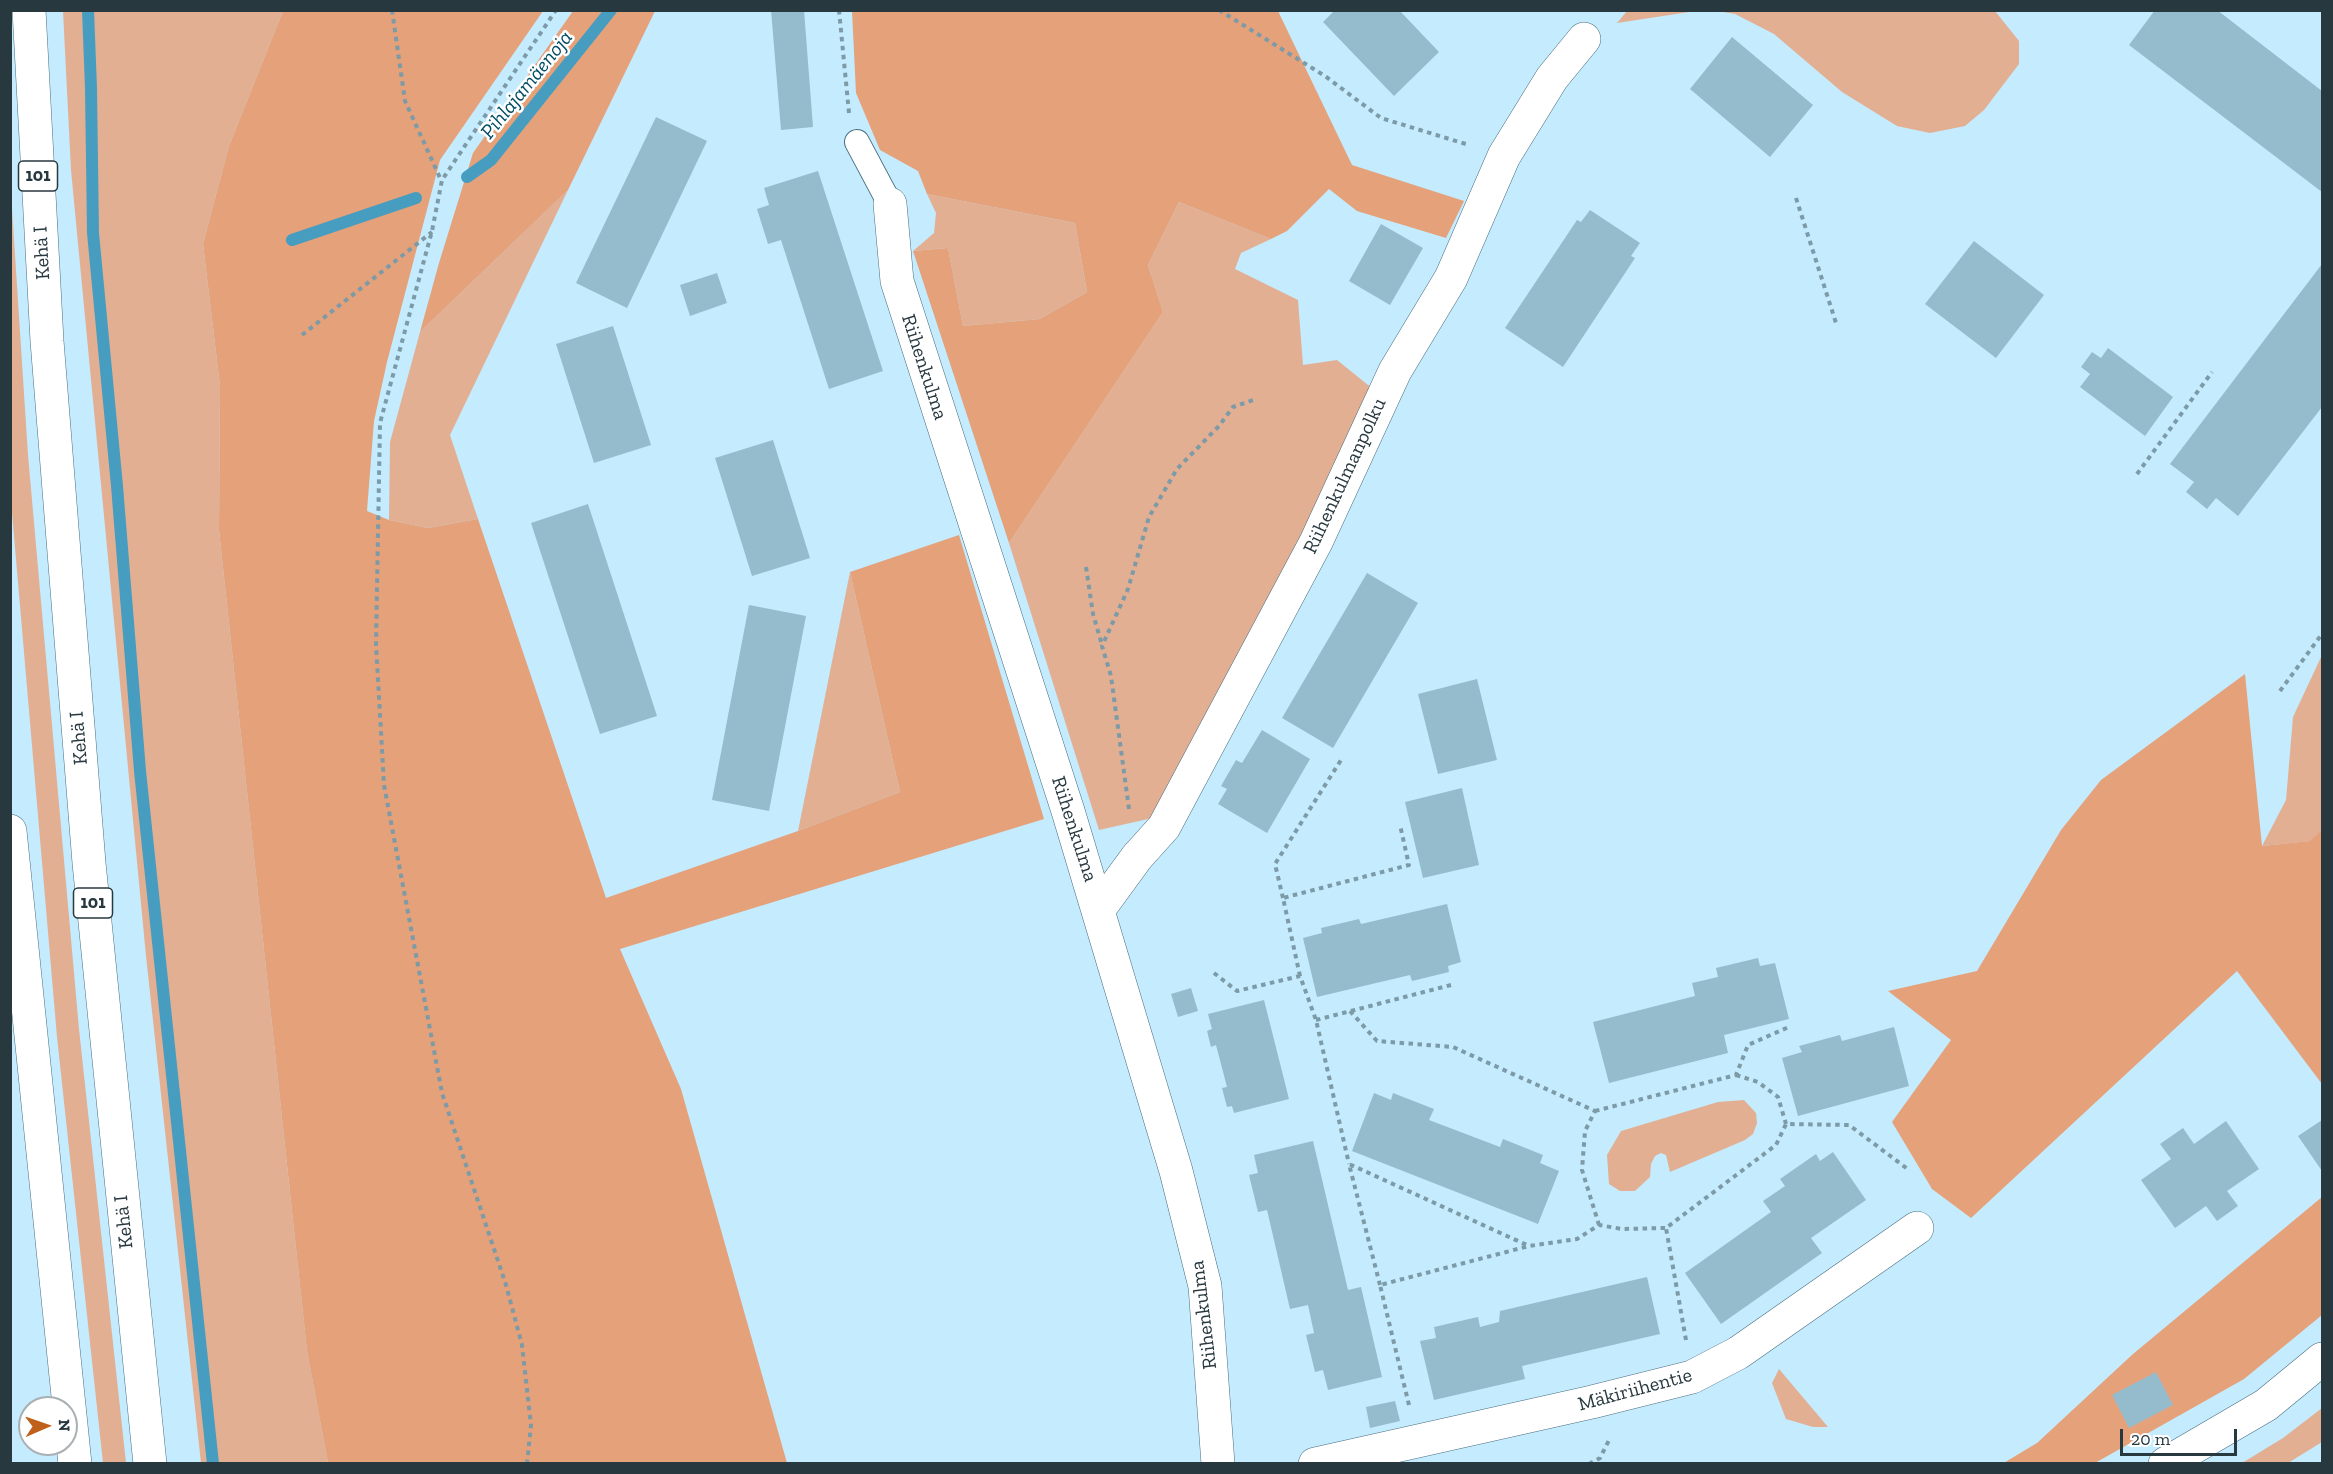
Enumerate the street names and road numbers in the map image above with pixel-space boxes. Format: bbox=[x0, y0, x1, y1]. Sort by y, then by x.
road number: 101 bbox=[18, 161, 57, 191]
street label: Kehä I bbox=[29, 226, 55, 280]
street label: Riihenkulma bbox=[896, 311, 952, 423]
street label: Riihenkulmanpolku bbox=[1298, 394, 1392, 558]
street label: Kehä I bbox=[65, 710, 93, 766]
street label: Riihenkulma bbox=[1046, 773, 1102, 885]
road number: 101 bbox=[74, 888, 112, 918]
street label: Kehä I bbox=[109, 1194, 139, 1250]
street label: Riihenkulma bbox=[1185, 1259, 1223, 1371]
street label: Mäkiriihentie bbox=[1575, 1363, 1695, 1417]

